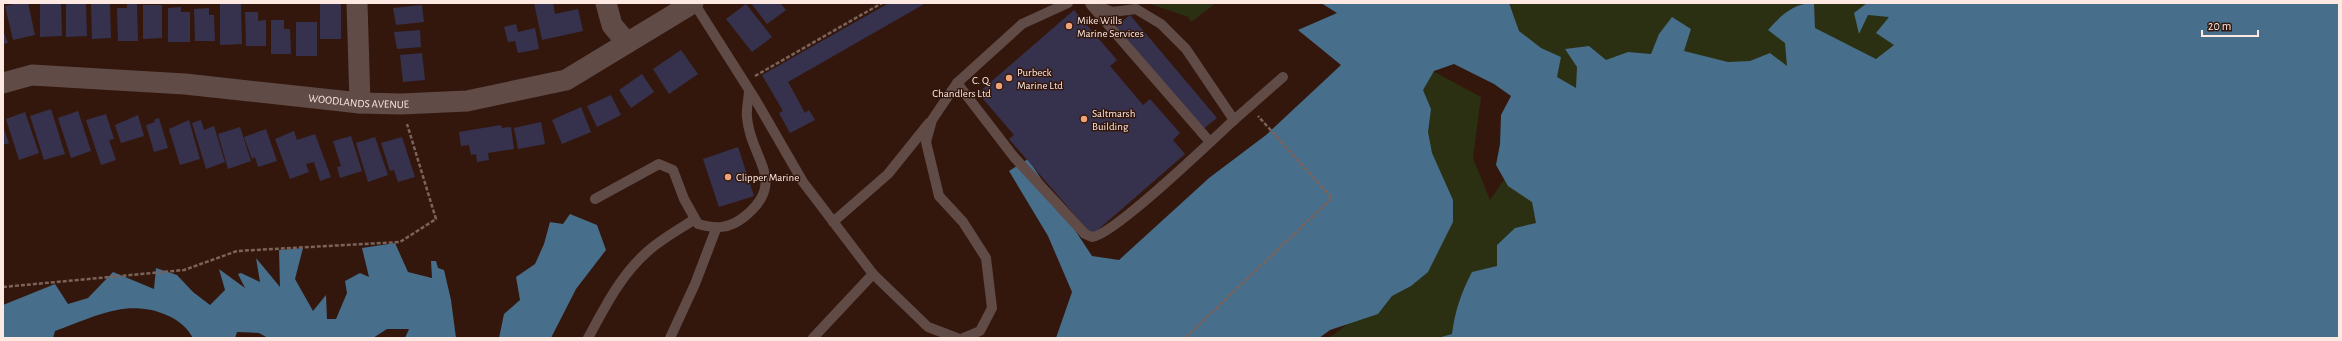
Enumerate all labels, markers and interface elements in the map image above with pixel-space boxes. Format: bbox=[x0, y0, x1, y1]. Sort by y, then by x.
scale bar bbox=[2202, 12, 2258, 38]
place label: Mike Wills Marine Services bbox=[1077, 15, 1144, 39]
text: 20 m bbox=[2208, 20, 2231, 32]
marker: Mike Wills Marine Services bbox=[1064, 21, 1074, 31]
place label: Purbeck Marine Ltd bbox=[1017, 67, 1063, 91]
marker: Purbeck Marine Ltd bbox=[1004, 73, 1014, 83]
place label: C. Q. Chandlers Ltd bbox=[932, 75, 991, 99]
marker: C. Q. Chandlers Ltd bbox=[994, 81, 1004, 91]
street label: WOODLANDS AVENUE bbox=[308, 92, 410, 110]
place label: Saltmarsh Building bbox=[1092, 108, 1135, 132]
marker: Saltmarsh Building bbox=[1079, 114, 1089, 124]
marker: Clipper Marine bbox=[723, 172, 733, 182]
place label: Clipper Marine bbox=[736, 172, 799, 183]

